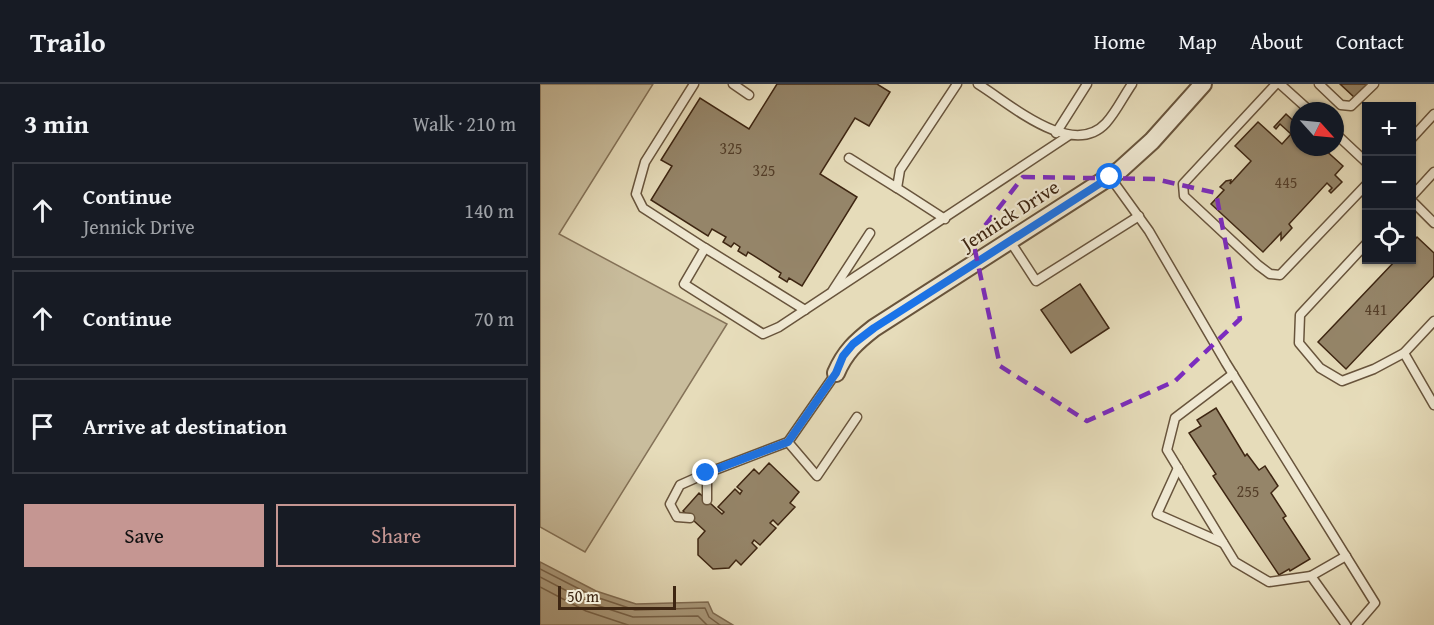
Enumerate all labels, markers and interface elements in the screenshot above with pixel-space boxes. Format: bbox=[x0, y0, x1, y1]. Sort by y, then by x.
text: Trailo bbox=[30, 21, 106, 62]
text: Home bbox=[1094, 26, 1145, 57]
text: Map bbox=[1178, 26, 1217, 57]
text: About bbox=[1250, 26, 1303, 57]
text: Contact bbox=[1336, 26, 1404, 57]
north arrow bbox=[1290, 102, 1344, 156]
map controls bbox=[1362, 102, 1416, 264]
button: + bbox=[1362, 102, 1416, 156]
text: 3 min bbox=[24, 104, 89, 143]
text: Walk · 210 m bbox=[413, 109, 516, 138]
house number: 325 bbox=[719, 136, 743, 160]
button: − bbox=[1362, 156, 1416, 210]
house number: 325 bbox=[752, 158, 776, 182]
route start bbox=[1096, 163, 1122, 189]
house number: 445 bbox=[1274, 170, 1298, 194]
street label: Jennick Drive bbox=[952, 172, 1064, 259]
text: Continue bbox=[83, 180, 172, 212]
icon: ahead bbox=[26, 194, 59, 227]
text: 140 m bbox=[464, 196, 514, 225]
button: locate bbox=[1362, 210, 1416, 264]
text: Jennick Drive bbox=[83, 212, 195, 241]
house number: 441 bbox=[1364, 297, 1388, 321]
icon: ahead bbox=[26, 302, 59, 335]
text: Continue bbox=[83, 302, 172, 334]
text: 70 m bbox=[474, 304, 514, 333]
icon: arrive bbox=[26, 410, 59, 443]
text: Arrive at destination bbox=[83, 410, 287, 442]
route end bbox=[692, 459, 718, 485]
house number: 255 bbox=[1236, 479, 1260, 503]
button: Save bbox=[24, 504, 264, 567]
button: Share bbox=[276, 504, 516, 567]
scale bar bbox=[558, 583, 676, 610]
text: 50 m bbox=[567, 584, 599, 608]

